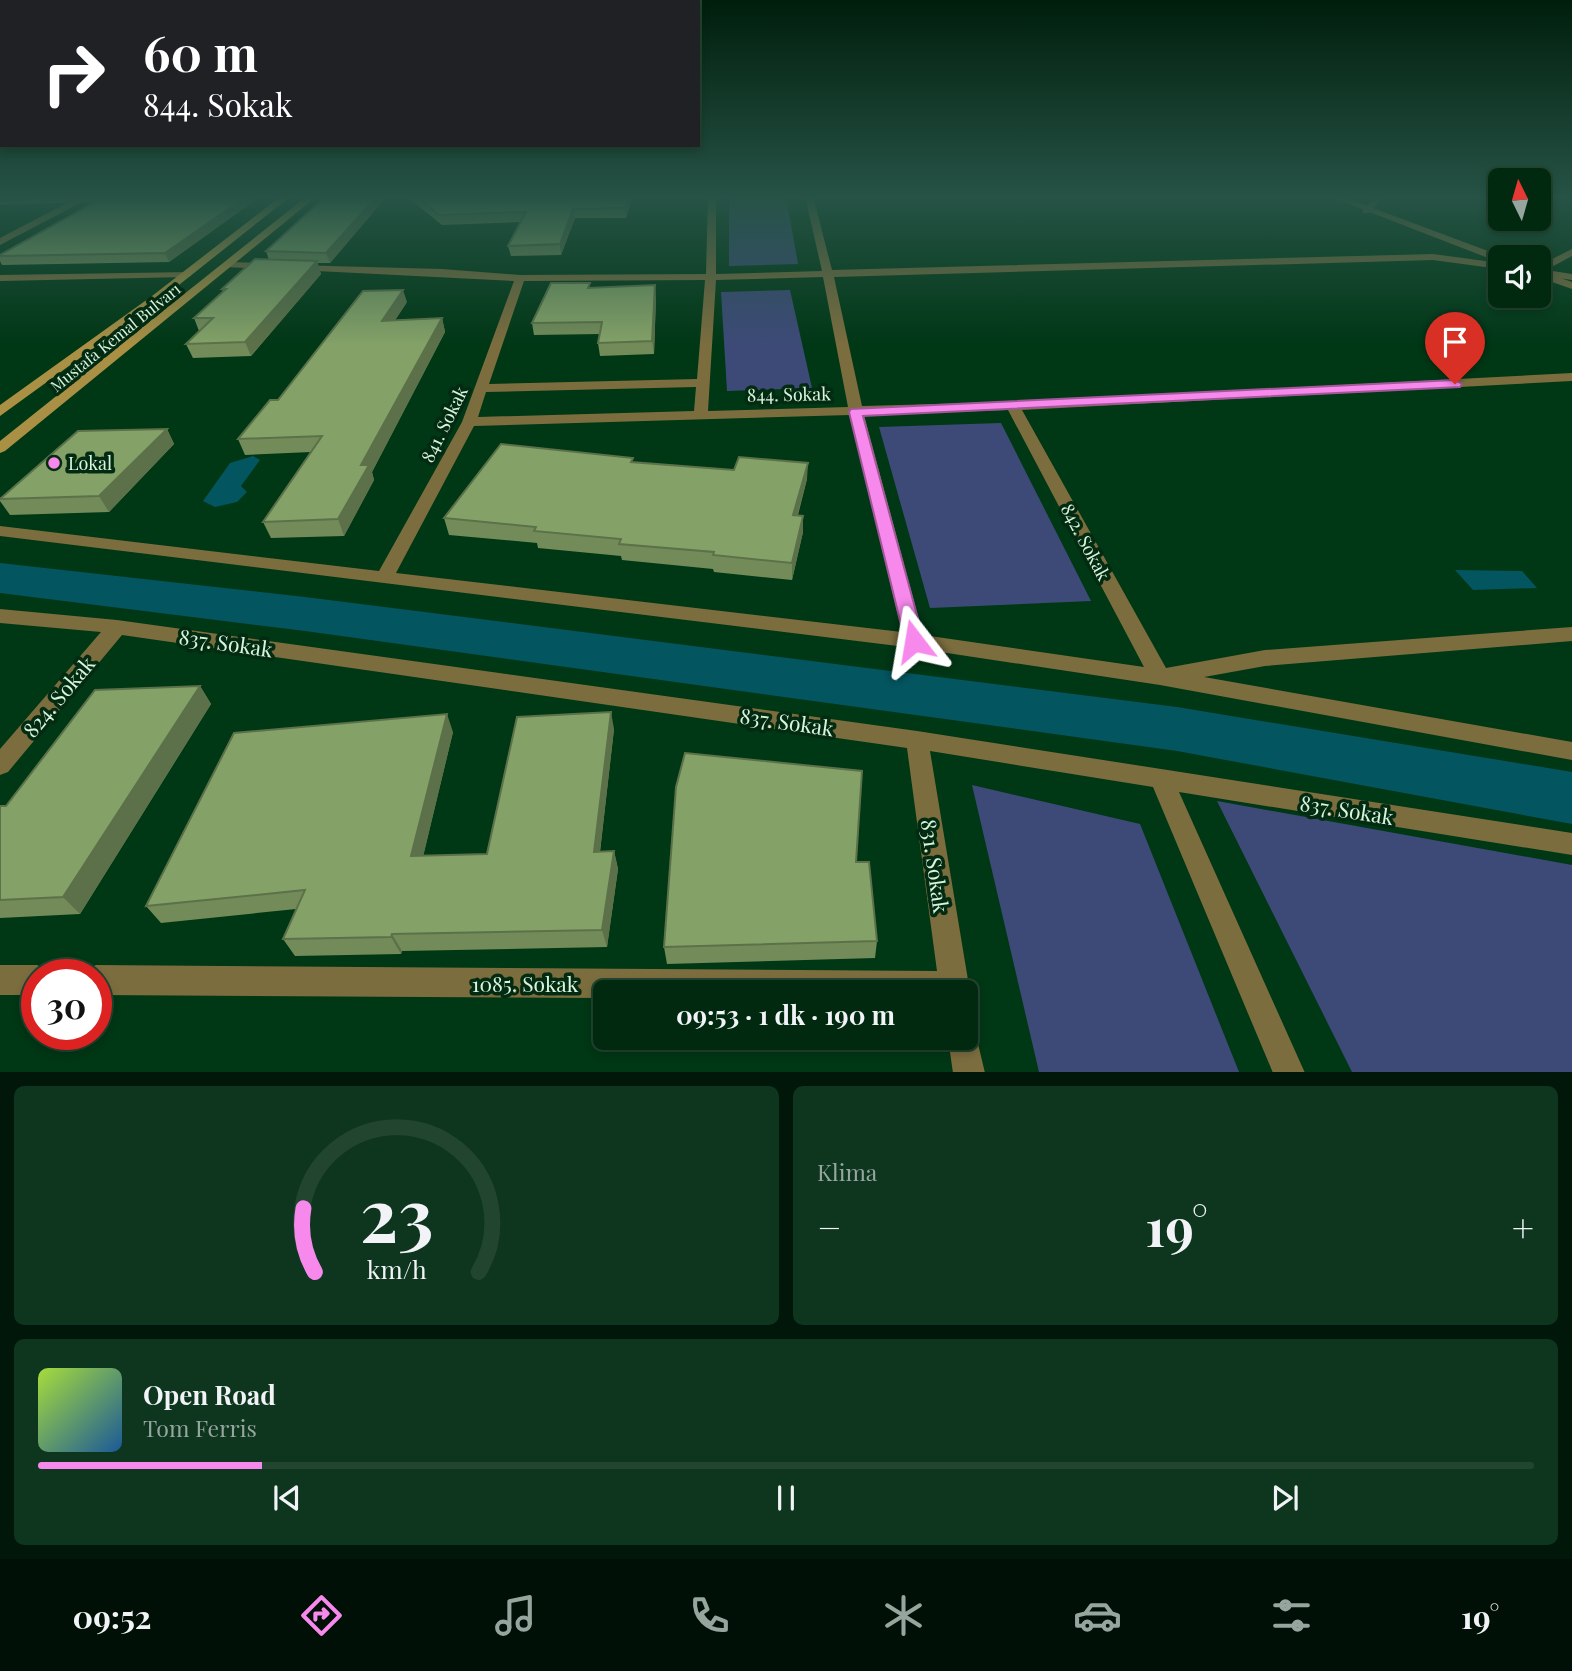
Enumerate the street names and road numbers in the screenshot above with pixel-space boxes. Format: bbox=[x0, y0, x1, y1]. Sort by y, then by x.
street label: Mustafa Kemal Bulvarı bbox=[46, 278, 185, 396]
street label: 844. Sokak bbox=[747, 381, 831, 407]
street label: 841. Sokak bbox=[415, 382, 473, 466]
street label: 842. Sokak bbox=[1056, 499, 1116, 585]
street label: 837. Sokak bbox=[177, 622, 275, 662]
street label: 824. Sokak bbox=[16, 649, 100, 742]
street label: 837. Sokak bbox=[738, 701, 836, 741]
street label: 837. Sokak bbox=[1298, 788, 1396, 830]
street label: 831. Sokak bbox=[916, 817, 956, 915]
street label: 1085. Sokak bbox=[472, 969, 579, 997]

